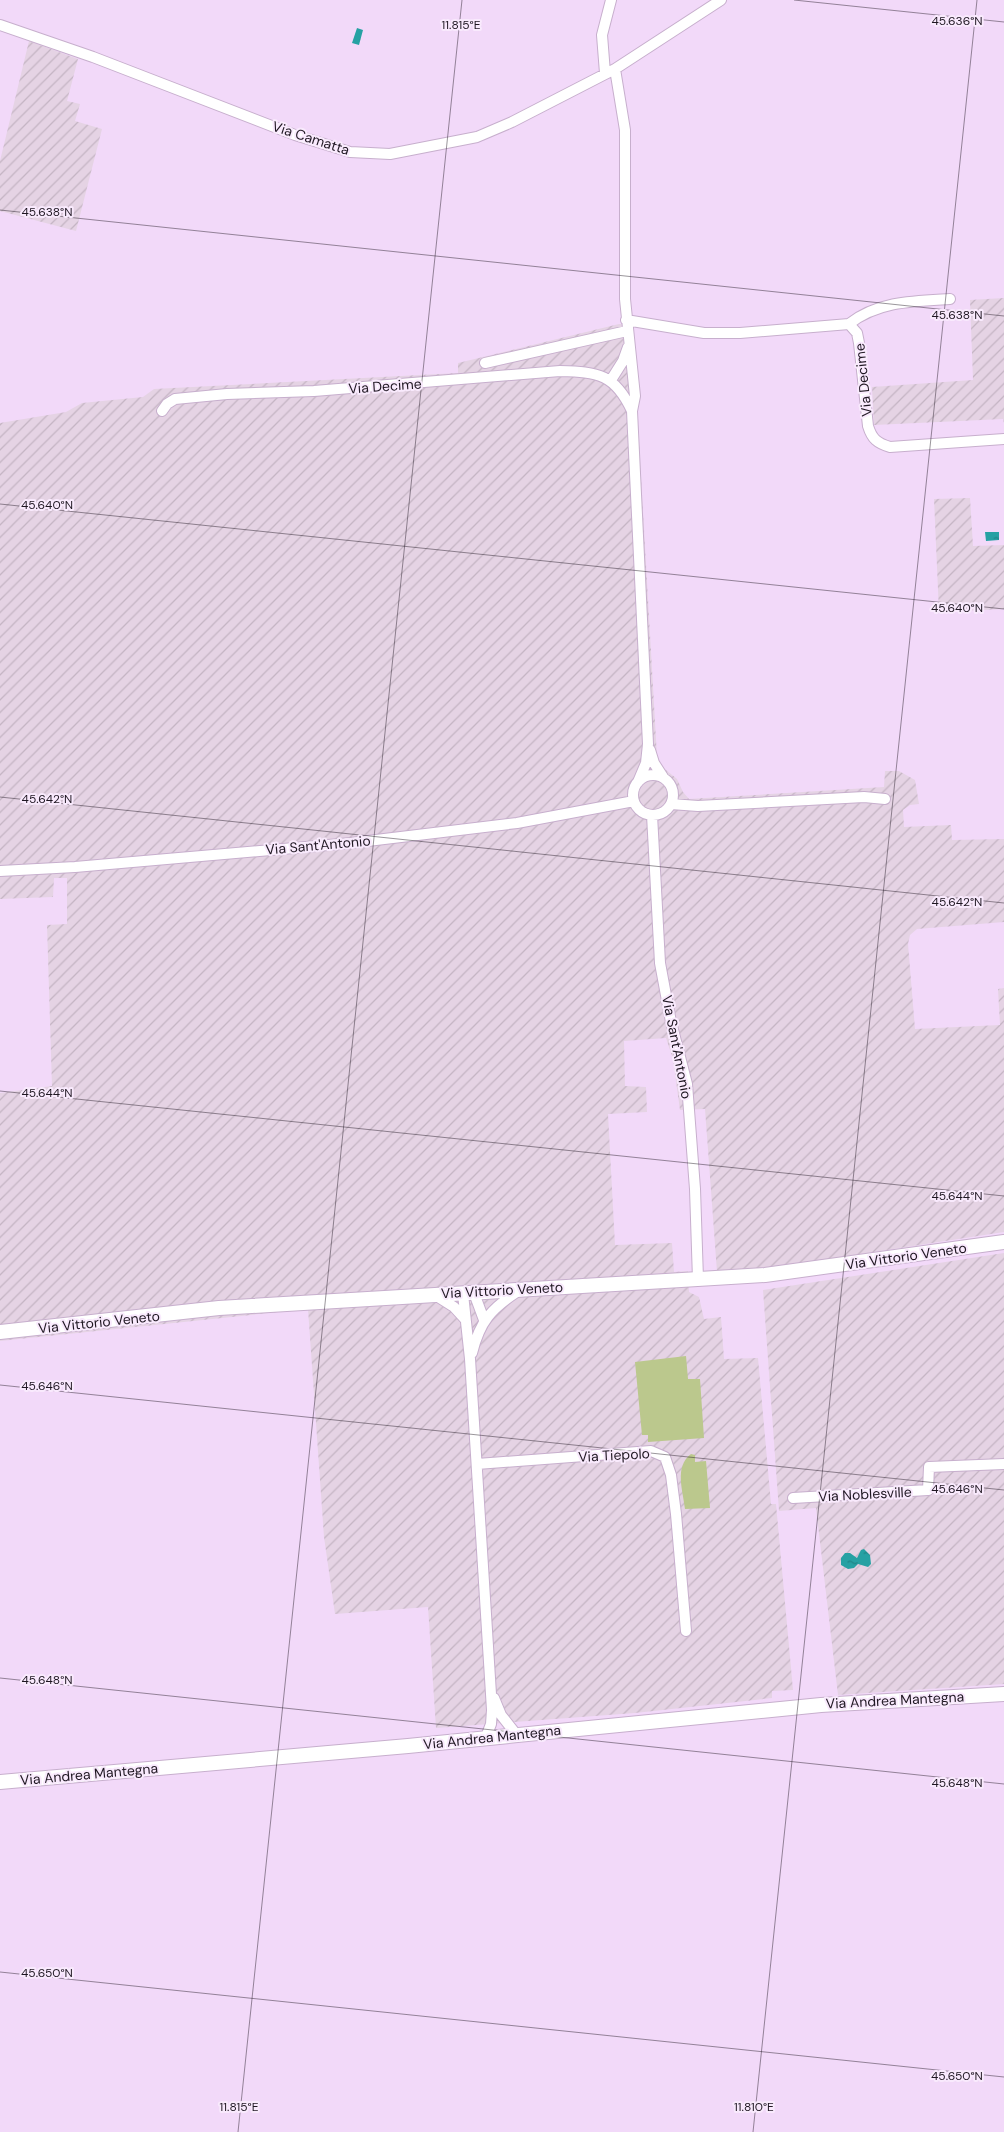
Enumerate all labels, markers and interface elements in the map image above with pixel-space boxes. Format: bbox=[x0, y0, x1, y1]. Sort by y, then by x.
text: 45.636°N bbox=[931, 13, 983, 29]
text: 11.815°E bbox=[442, 17, 481, 33]
street label: Via Camatta bbox=[270, 117, 352, 159]
text: 45.638°N bbox=[22, 204, 72, 220]
text: 45.638°N bbox=[932, 307, 982, 323]
street label: Via Decime bbox=[850, 342, 876, 417]
street label: Via Decime bbox=[348, 374, 422, 398]
text: 45.640°N bbox=[21, 497, 73, 513]
text: 45.640°N bbox=[931, 600, 983, 616]
text: 45.642°N bbox=[22, 791, 72, 807]
street label: Via Sant'Antonio bbox=[265, 831, 371, 859]
text: 45.642°N bbox=[932, 894, 982, 910]
street label: Via Sant'Antonio bbox=[658, 994, 696, 1100]
text: 45.644°N bbox=[21, 1085, 73, 1101]
text: 45.644°N bbox=[931, 1188, 983, 1204]
street label: Via Vittorio Veneto bbox=[844, 1239, 968, 1273]
street label: Via Vittorio Veneto bbox=[441, 1278, 563, 1302]
street label: Via Vittorio Veneto bbox=[37, 1307, 161, 1337]
text: 45.646°N bbox=[21, 1378, 73, 1394]
street label: Via Tiepolo bbox=[578, 1444, 650, 1466]
text: 45.646°N bbox=[931, 1481, 983, 1497]
street label: Via Noblesville bbox=[818, 1483, 912, 1505]
text: 45.648°N bbox=[21, 1672, 73, 1688]
street label: Via Andrea Mantegna bbox=[825, 1687, 965, 1713]
street label: Via Andrea Mantegna bbox=[422, 1721, 562, 1753]
street label: Via Andrea Mantegna bbox=[19, 1759, 159, 1789]
text: 45.648°N bbox=[931, 1775, 983, 1791]
text: 45.650°N bbox=[21, 1965, 73, 1981]
text: 45.650°N bbox=[931, 2068, 983, 2084]
text: 11.815°E bbox=[220, 2099, 259, 2115]
text: 11.810°E bbox=[734, 2099, 774, 2115]

